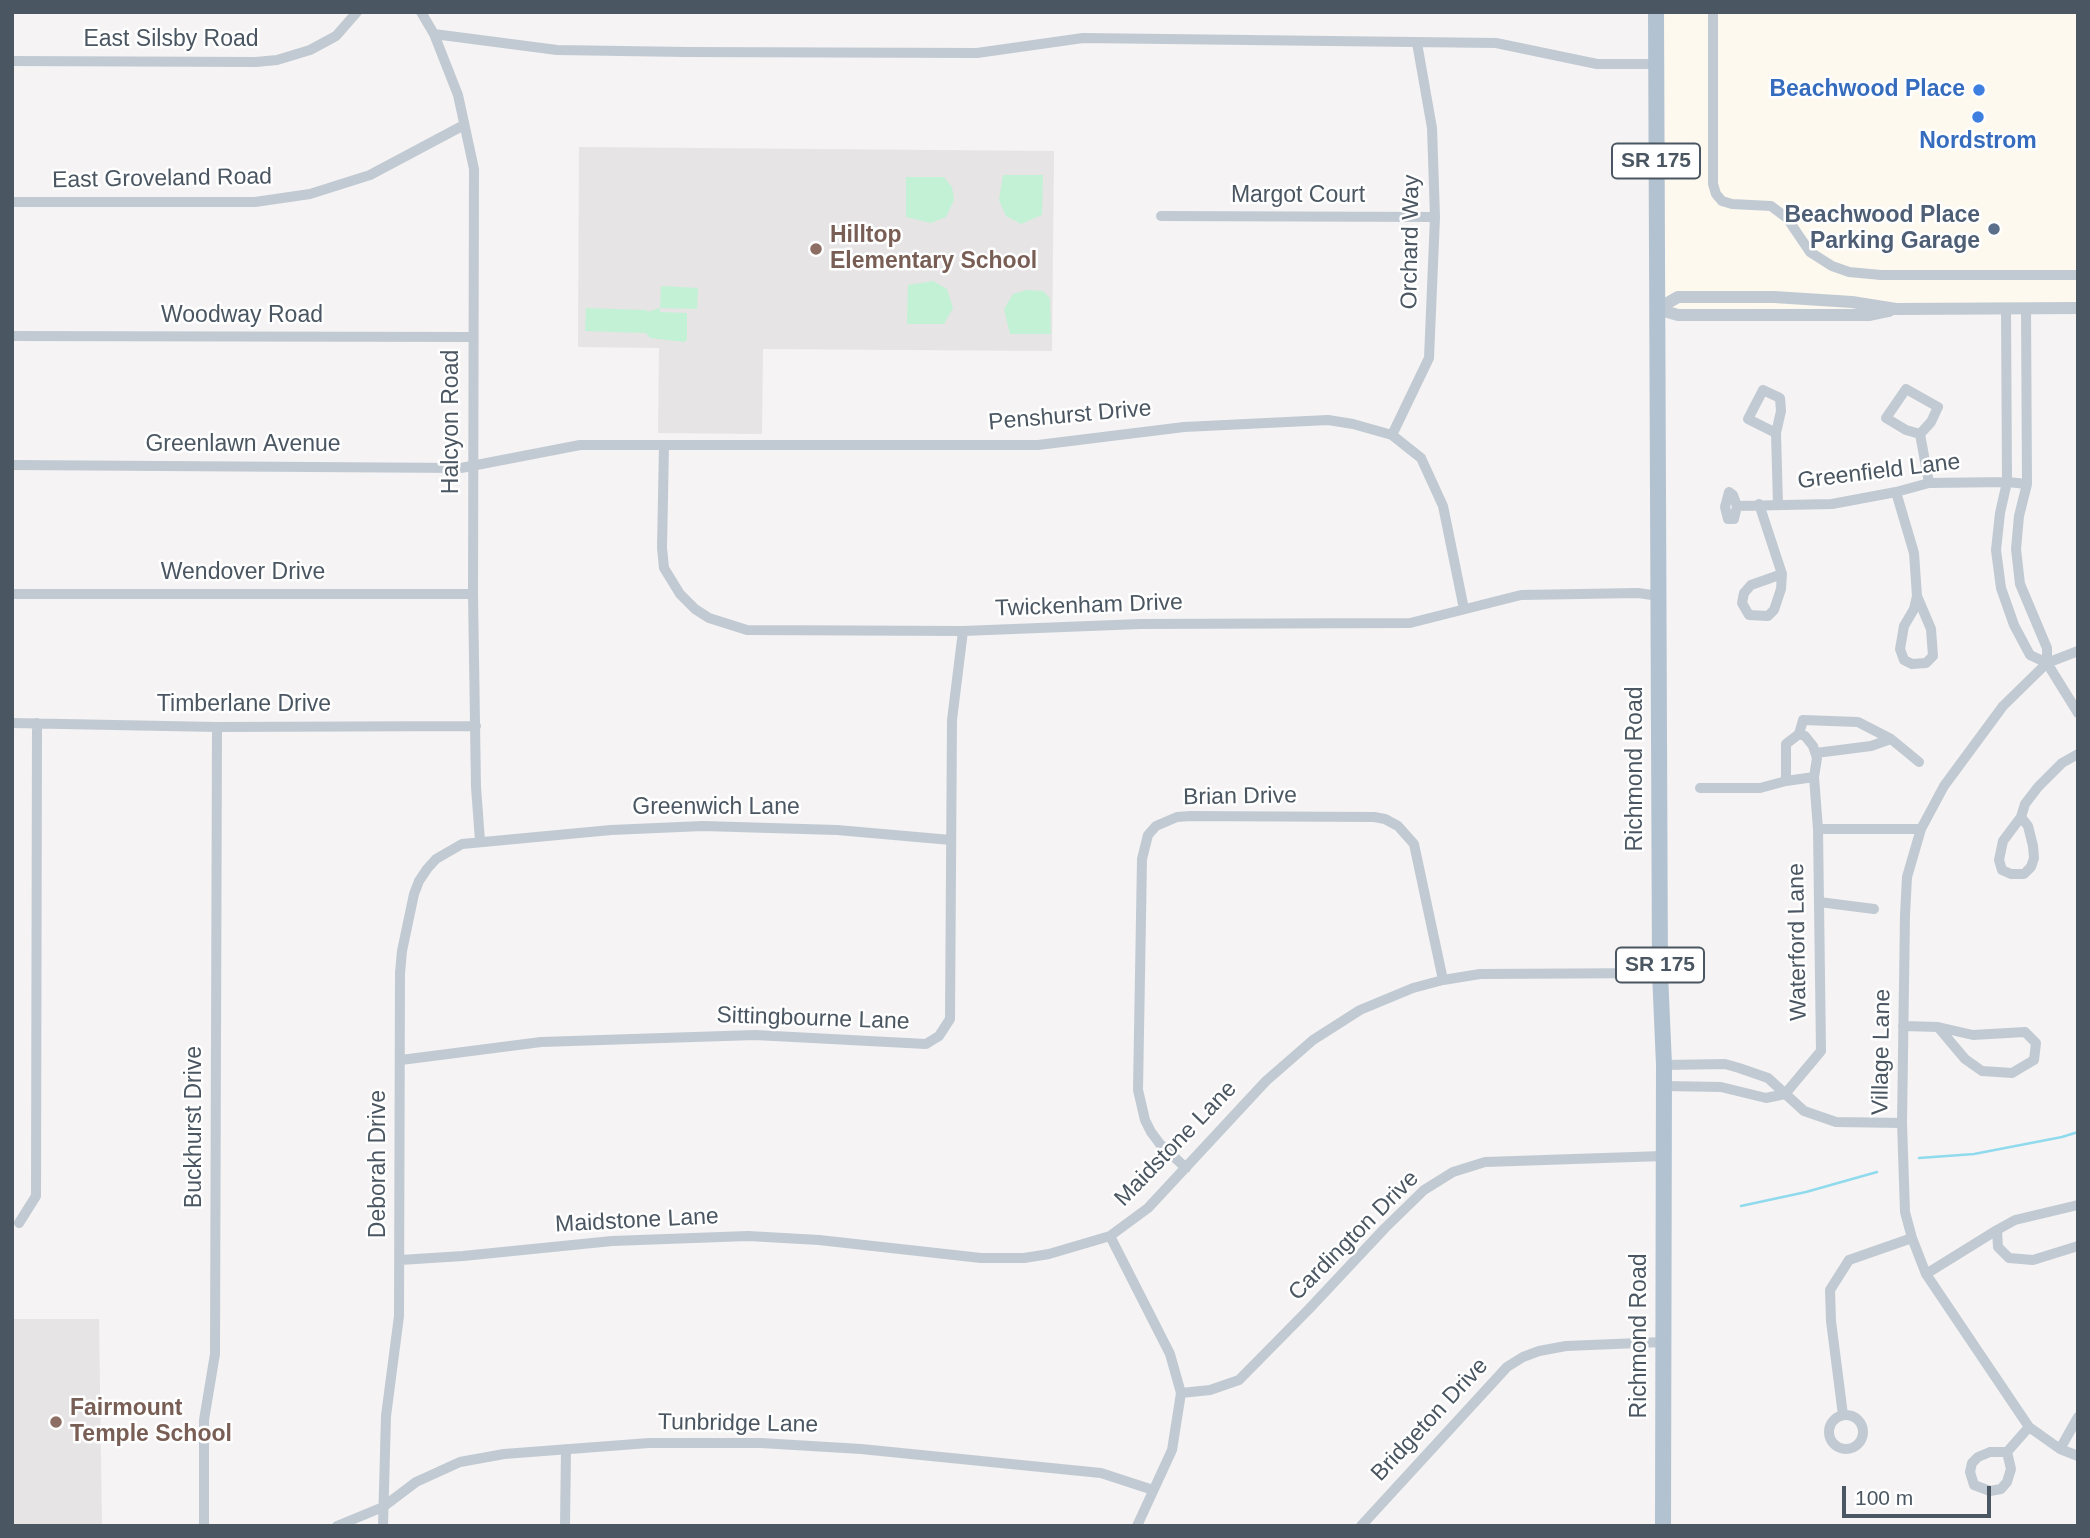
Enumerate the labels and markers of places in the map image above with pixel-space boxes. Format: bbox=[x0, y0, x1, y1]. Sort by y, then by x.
place label: Beachwood Place bbox=[1769, 76, 1965, 104]
marker: Beachwood Place bbox=[1971, 82, 1987, 98]
marker: Nordstrom bbox=[1970, 109, 1986, 125]
place label: Nordstrom bbox=[1919, 128, 2037, 156]
place label: Beachwood Place Parking Garage bbox=[1784, 202, 1980, 256]
marker: Beachwood Place Parking Garage bbox=[1986, 221, 2002, 237]
place label: Hilltop Elementary School bbox=[830, 222, 1037, 276]
marker: Hilltop Elementary School bbox=[808, 241, 824, 257]
place label: Fairmount Temple School bbox=[70, 1395, 232, 1449]
marker: Fairmount Temple School bbox=[48, 1414, 64, 1430]

